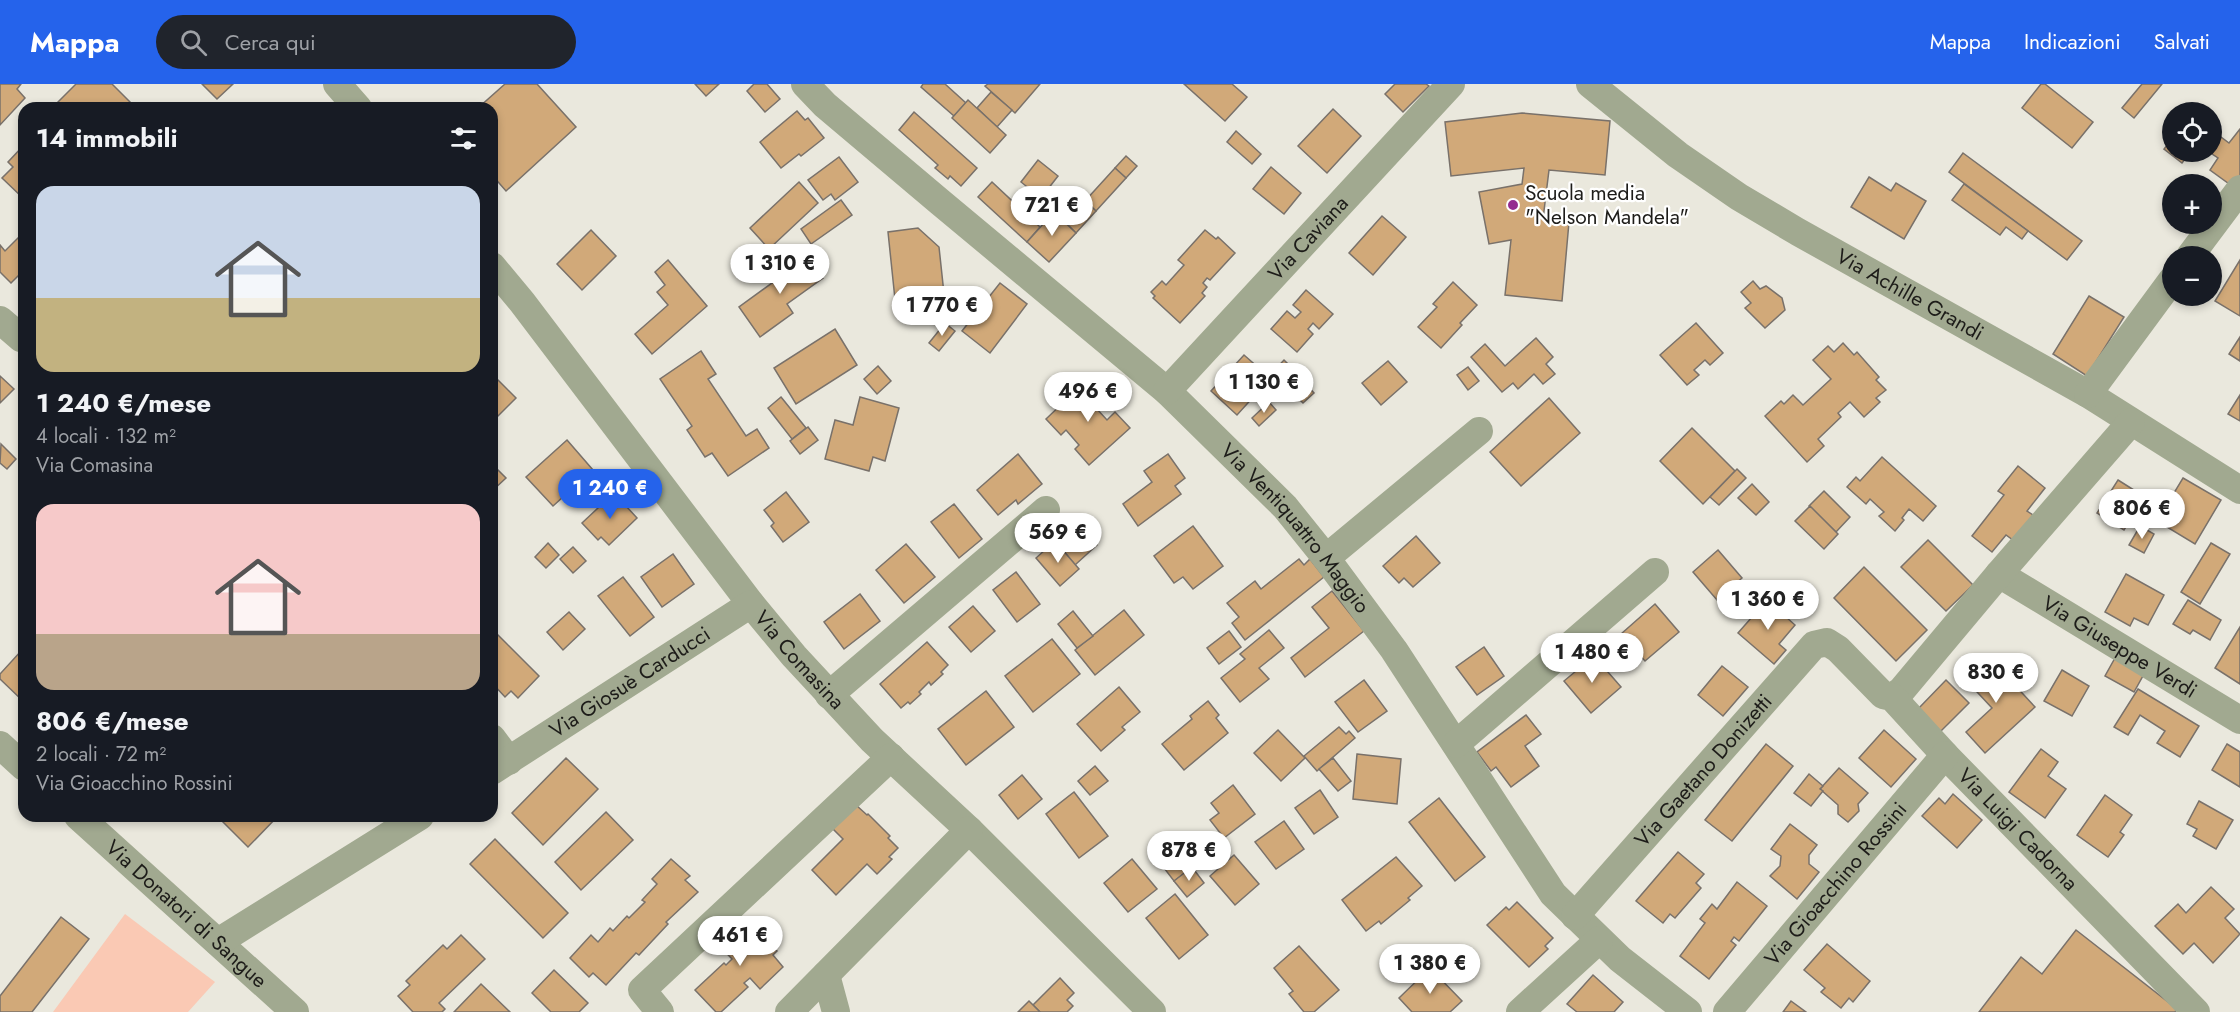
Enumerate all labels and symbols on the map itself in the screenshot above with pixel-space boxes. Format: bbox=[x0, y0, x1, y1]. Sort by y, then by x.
place label: Scuola media "Nelson Mandela" bbox=[1525, 178, 1689, 232]
pin: 721 € bbox=[1010, 186, 1094, 237]
street label: Via Caviana bbox=[1261, 189, 1355, 287]
marker: Scuola media "Nelson Mandela" bbox=[1506, 198, 1520, 212]
street label: Via Achille Grandi bbox=[1831, 241, 1989, 348]
pin: 1 310 € bbox=[725, 244, 835, 295]
pin: 1 770 € bbox=[887, 286, 997, 337]
pin: 1 130 € bbox=[1209, 363, 1319, 414]
pin: 496 € bbox=[1046, 372, 1130, 423]
street label: Via Ventiquattro Maggio bbox=[1214, 436, 1377, 620]
pin: 1 240 € bbox=[555, 469, 665, 520]
pin: 806 € bbox=[2100, 489, 2184, 540]
pin: 569 € bbox=[1016, 513, 1100, 564]
pin: 1 360 € bbox=[1713, 580, 1823, 631]
street label: Via Giuseppe Verdi bbox=[2036, 588, 2203, 706]
street label: Via Comasina bbox=[747, 604, 851, 716]
street label: Via Giosuè Carducci bbox=[544, 619, 716, 745]
pin: 1 480 € bbox=[1537, 633, 1647, 684]
pin: 830 € bbox=[1954, 653, 2038, 704]
street label: Via Gaetano Donizetti bbox=[1628, 687, 1779, 854]
street label: Via Luigi Cadorna bbox=[1951, 761, 2085, 898]
street label: Via Gioacchino Rossini bbox=[1757, 795, 1914, 972]
pin: 878 € bbox=[1147, 831, 1231, 882]
street label: Via Donatori di Sangue bbox=[99, 833, 274, 995]
pin: 461 € bbox=[698, 916, 782, 967]
pin: 1 380 € bbox=[1375, 944, 1485, 995]

